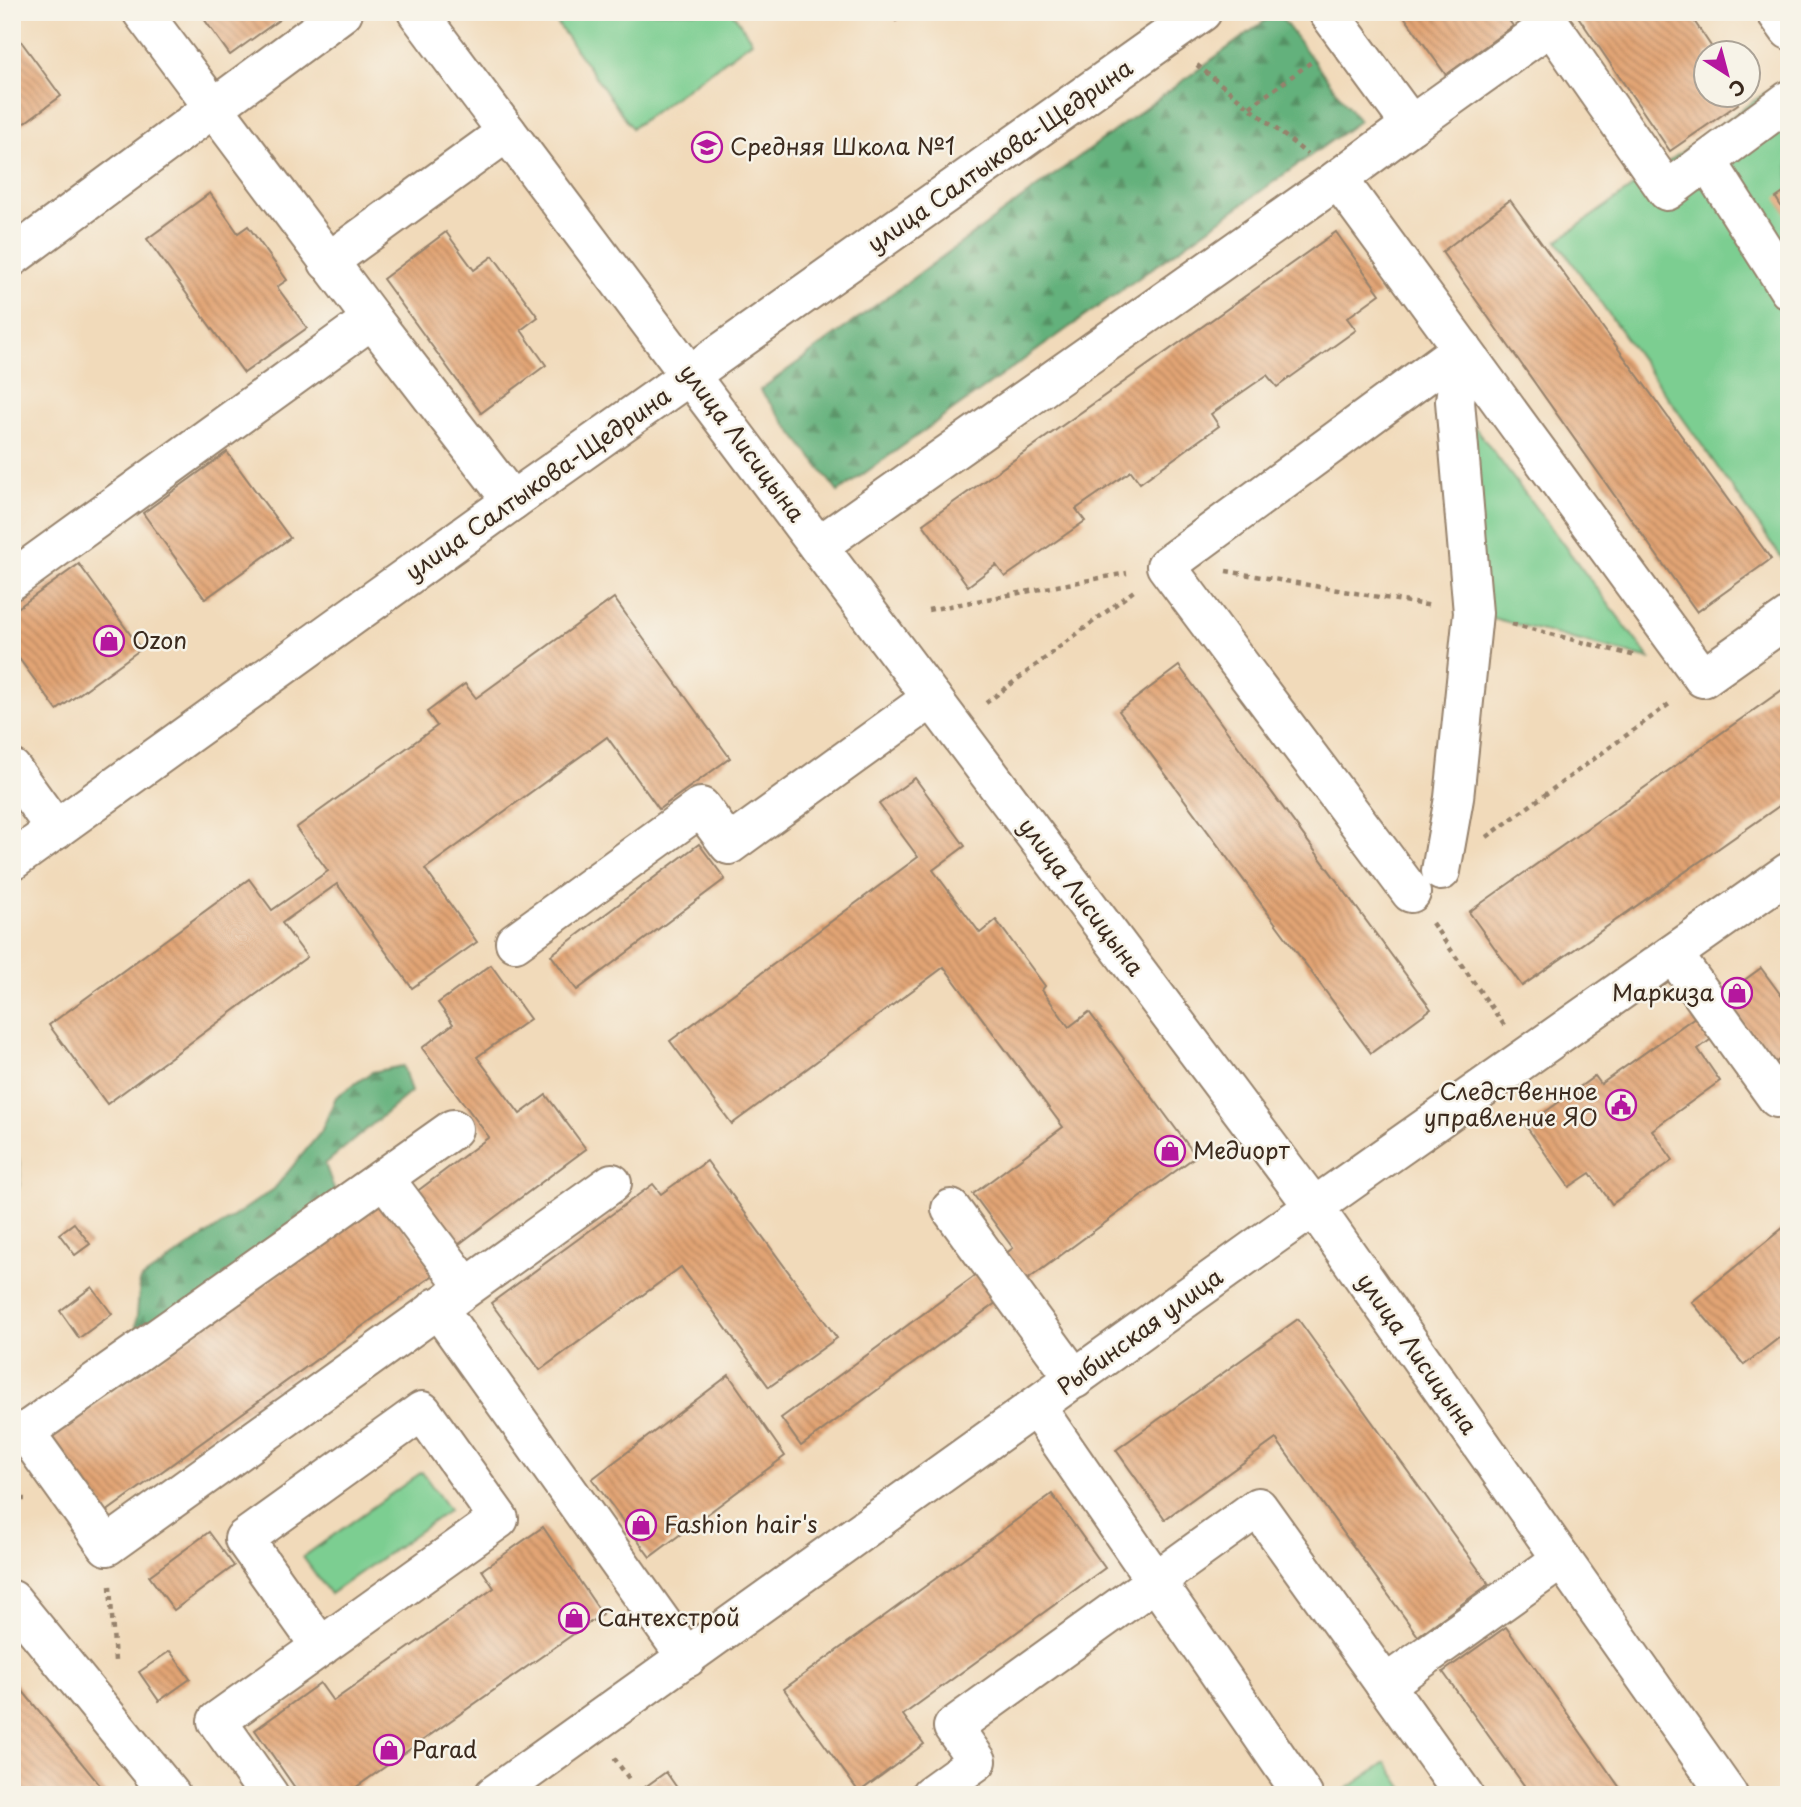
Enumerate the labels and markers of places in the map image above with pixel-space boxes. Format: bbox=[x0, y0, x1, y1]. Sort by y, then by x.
place label: Средняя Школа №1 bbox=[730, 128, 955, 163]
school or university icon: Средняя Школа №1 bbox=[690, 130, 724, 164]
place label: Ozon bbox=[132, 622, 187, 657]
shop icon: Ozon bbox=[92, 624, 126, 658]
place label: Маркиза bbox=[1612, 974, 1715, 1009]
shop icon: Маркиза bbox=[1720, 976, 1754, 1010]
place label: Следственное управление ЯО bbox=[1424, 1073, 1598, 1134]
public building icon: Следственное управление ЯО bbox=[1604, 1088, 1638, 1122]
place label: Медиорт bbox=[1193, 1132, 1291, 1167]
shop icon: Медиорт bbox=[1153, 1134, 1187, 1168]
place label: Fashion hair's bbox=[664, 1506, 817, 1541]
shop icon: Fashion hair's bbox=[624, 1508, 658, 1542]
place label: Сантехстрой bbox=[597, 1599, 740, 1634]
shop icon: Сантехстрой bbox=[557, 1601, 591, 1635]
place label: Parad bbox=[412, 1731, 477, 1766]
shop icon: Parad bbox=[372, 1733, 406, 1767]

